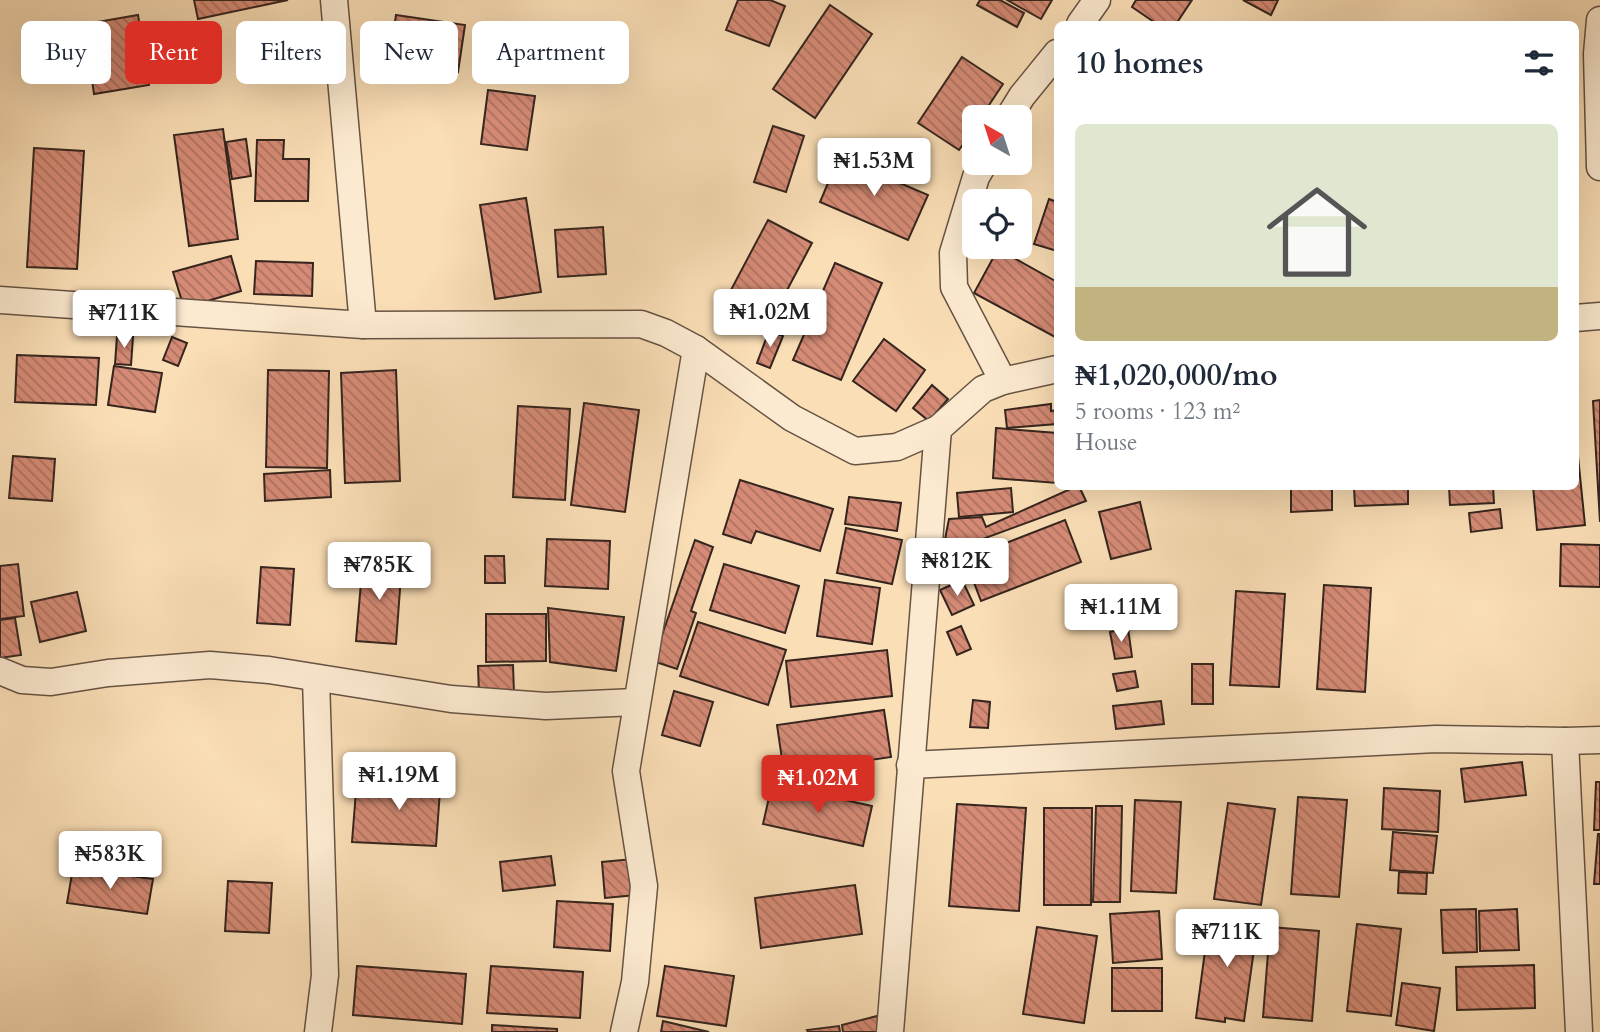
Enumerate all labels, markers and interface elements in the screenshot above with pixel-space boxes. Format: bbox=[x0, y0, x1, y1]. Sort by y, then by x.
chip: Buy bbox=[21, 21, 111, 84]
chip: Rent bbox=[125, 21, 222, 84]
chip: Filters bbox=[236, 21, 346, 84]
chip: New bbox=[360, 21, 458, 84]
chip: Apartment bbox=[472, 21, 629, 84]
text: 10 homes bbox=[1075, 43, 1204, 84]
icon: filters bbox=[1520, 44, 1558, 82]
north arrow bbox=[962, 105, 1032, 175]
map controls bbox=[962, 105, 1032, 259]
pin: ₦1.53M bbox=[817, 138, 931, 198]
text: ₦1.53M bbox=[834, 145, 914, 176]
icon: home bbox=[1254, 169, 1380, 295]
button: locate bbox=[962, 189, 1032, 259]
pin: ₦711K bbox=[75, 290, 173, 350]
pin: ₦1.02M bbox=[713, 290, 827, 349]
text: ₦1.02M bbox=[730, 296, 810, 327]
text: ₦711K bbox=[89, 297, 159, 328]
text: ₦1,020,000/mo bbox=[1075, 355, 1278, 396]
text: 5 rooms · 123 m² bbox=[1075, 396, 1240, 427]
text: House bbox=[1075, 427, 1137, 458]
pin: ₦812K bbox=[908, 538, 1006, 598]
pin: ₦785K bbox=[330, 542, 428, 602]
text: ₦812K bbox=[922, 545, 992, 576]
text: ₦785K bbox=[344, 549, 414, 580]
pin: ₦1.11M bbox=[1064, 584, 1178, 644]
text: ₦1.11M bbox=[1081, 591, 1161, 622]
pin: ₦1.19M bbox=[342, 752, 456, 812]
pin: ₦1.02M bbox=[761, 756, 875, 815]
text: ₦1.19M bbox=[359, 759, 439, 790]
text: ₦1.02M bbox=[778, 762, 858, 793]
pin: ₦583K bbox=[61, 832, 159, 891]
text: ₦583K bbox=[75, 838, 145, 869]
pin: ₦711K bbox=[1178, 909, 1276, 969]
text: ₦711K bbox=[1192, 916, 1262, 947]

